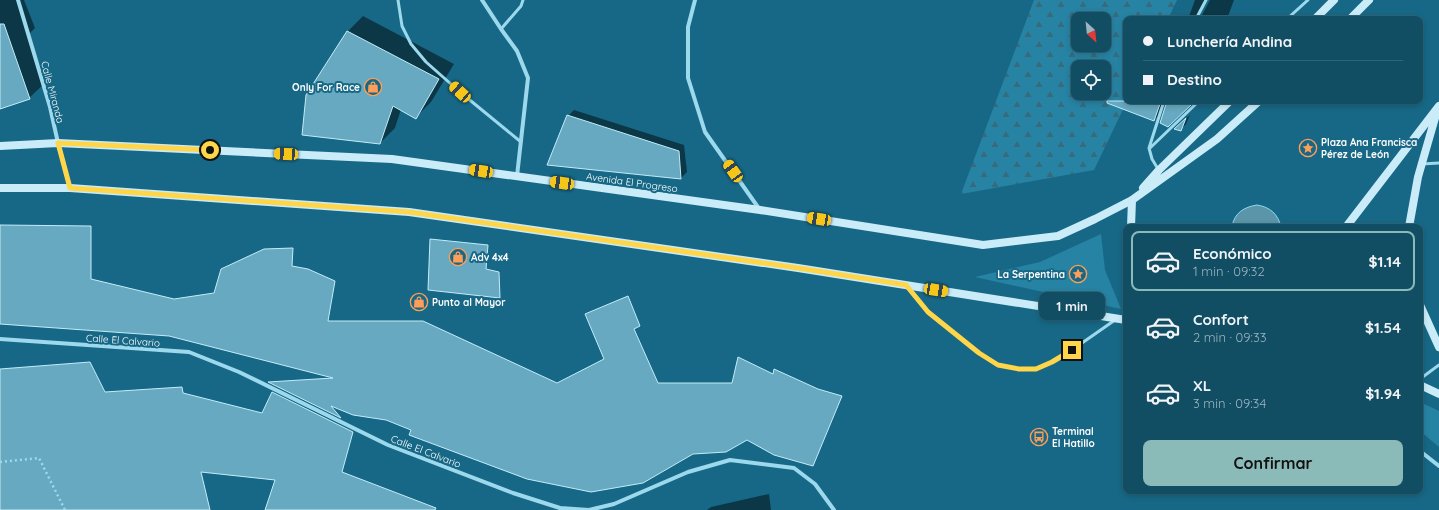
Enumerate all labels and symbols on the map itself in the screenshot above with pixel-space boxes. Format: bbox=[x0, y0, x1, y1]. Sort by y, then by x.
north arrow bbox=[1071, 12, 1111, 52]
street label: Calle Miranda bbox=[38, 60, 67, 125]
shop icon: Only For Race bbox=[363, 77, 383, 97]
car bbox=[447, 80, 473, 104]
place label: Only For Race bbox=[292, 81, 360, 94]
place label: Plaza Ana Francisca Pérez de León bbox=[1321, 136, 1417, 161]
place icon: Plaza Ana Francisca Pérez de León bbox=[1298, 138, 1318, 158]
route start bbox=[201, 141, 219, 159]
car bbox=[274, 147, 298, 161]
car bbox=[721, 158, 745, 184]
car bbox=[468, 163, 494, 179]
street label: Avenida El Progreso bbox=[585, 170, 679, 195]
car bbox=[549, 175, 575, 191]
car bbox=[806, 211, 832, 227]
shop icon: Adv 4x4 bbox=[448, 247, 468, 267]
place label: Adv 4x4 bbox=[471, 251, 509, 264]
place icon: La Serpentina bbox=[1068, 264, 1088, 284]
place label: La Serpentina bbox=[997, 268, 1065, 281]
car bbox=[923, 282, 949, 298]
shop icon: Punto al Mayor bbox=[409, 292, 429, 312]
callout: 1 min bbox=[1039, 292, 1105, 320]
place label: Punto al Mayor bbox=[432, 296, 506, 309]
street label: Calle El Calvario bbox=[86, 331, 160, 350]
route end bbox=[1063, 341, 1081, 359]
place label: Terminal El Hatillo bbox=[1052, 425, 1095, 450]
bus stop icon: Terminal El Hatillo bbox=[1029, 427, 1049, 447]
street label: Calle El Calvario bbox=[389, 432, 463, 471]

